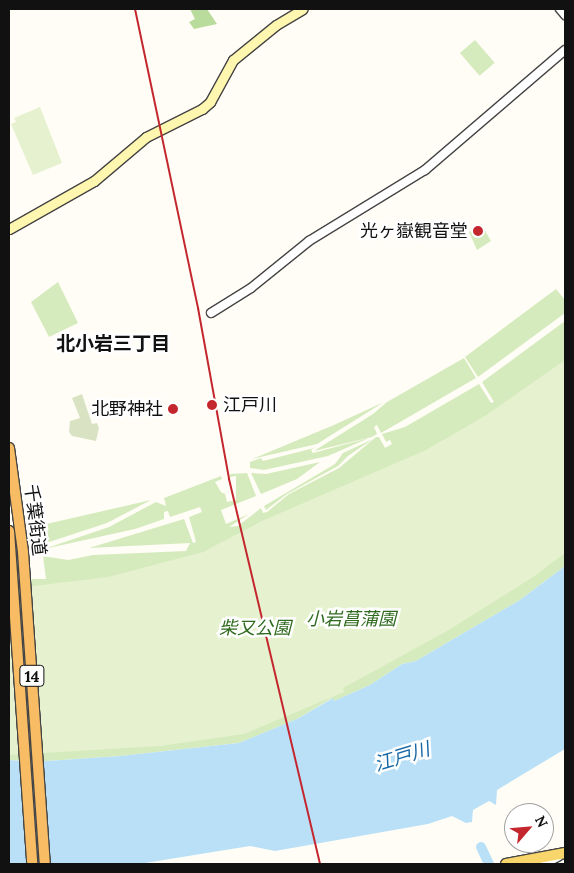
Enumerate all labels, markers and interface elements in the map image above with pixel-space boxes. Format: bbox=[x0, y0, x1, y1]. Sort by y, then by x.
place label: 光ヶ嶽観音堂 bbox=[360, 220, 468, 242]
marker: 光ヶ嶽観音堂 bbox=[472, 225, 484, 237]
district label: 北小岩三丁目 bbox=[56, 333, 170, 355]
place label: 江戸川 bbox=[223, 394, 277, 416]
place label: 北野神社 bbox=[91, 398, 163, 420]
marker: 江戸川 bbox=[205, 398, 219, 412]
marker: 北野神社 bbox=[167, 403, 179, 415]
street label: 千葉街道 bbox=[20, 483, 50, 557]
park label: 小岩菖蒲園 bbox=[306, 608, 396, 630]
park label: 柴又公園 bbox=[219, 617, 291, 639]
road number: 14 bbox=[18, 662, 46, 689]
water label: 江戸川 bbox=[371, 738, 433, 776]
north arrow bbox=[504, 803, 554, 853]
text: N bbox=[531, 813, 552, 831]

